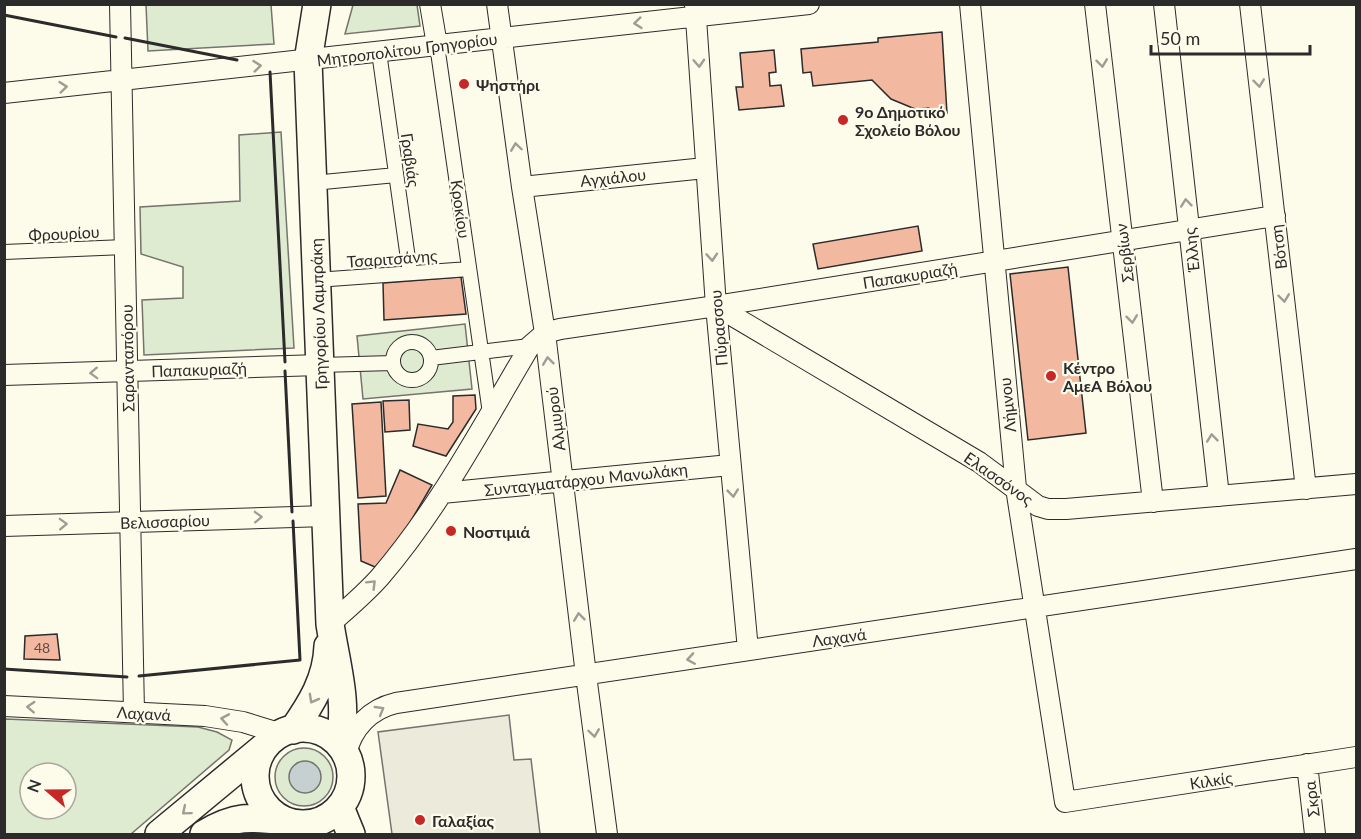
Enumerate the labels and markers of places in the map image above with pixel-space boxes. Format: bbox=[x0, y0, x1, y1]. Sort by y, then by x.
place label: Ψηστήρι bbox=[476, 75, 540, 94]
marker: Ψηστήρι bbox=[457, 77, 471, 91]
place label: 9ο Δημοτικό Σχολείο Βόλου bbox=[855, 102, 961, 139]
marker: 9ο Δημοτικό Σχολείο Βόλου bbox=[836, 113, 850, 127]
place label: Κέντρο ΑμεΑ Βόλου bbox=[1062, 358, 1152, 395]
marker: Κέντρο ΑμεΑ Βόλου bbox=[1044, 369, 1058, 383]
place label: Νοστιμιά bbox=[463, 522, 531, 541]
marker: Νοστιμιά bbox=[444, 524, 458, 538]
place label: Γαλαξίας bbox=[432, 811, 495, 830]
marker: Γαλαξίας bbox=[413, 813, 427, 827]

